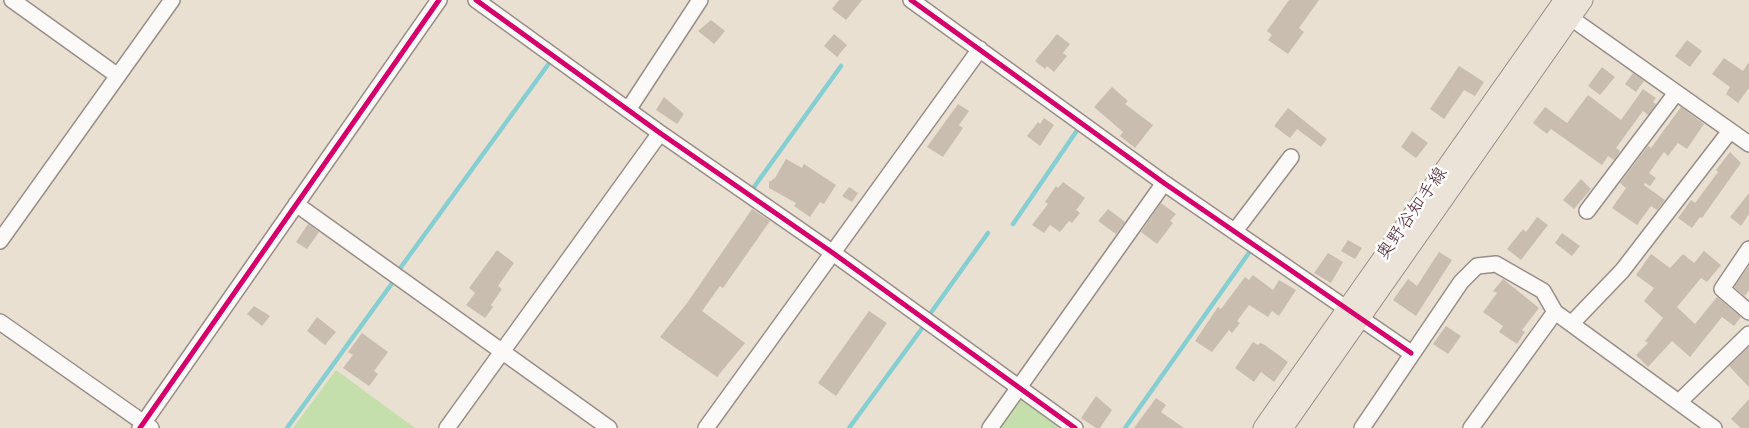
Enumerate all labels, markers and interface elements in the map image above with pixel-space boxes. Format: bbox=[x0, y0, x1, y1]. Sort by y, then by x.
street label: 奥野谷知手線 bbox=[1373, 164, 1453, 264]

